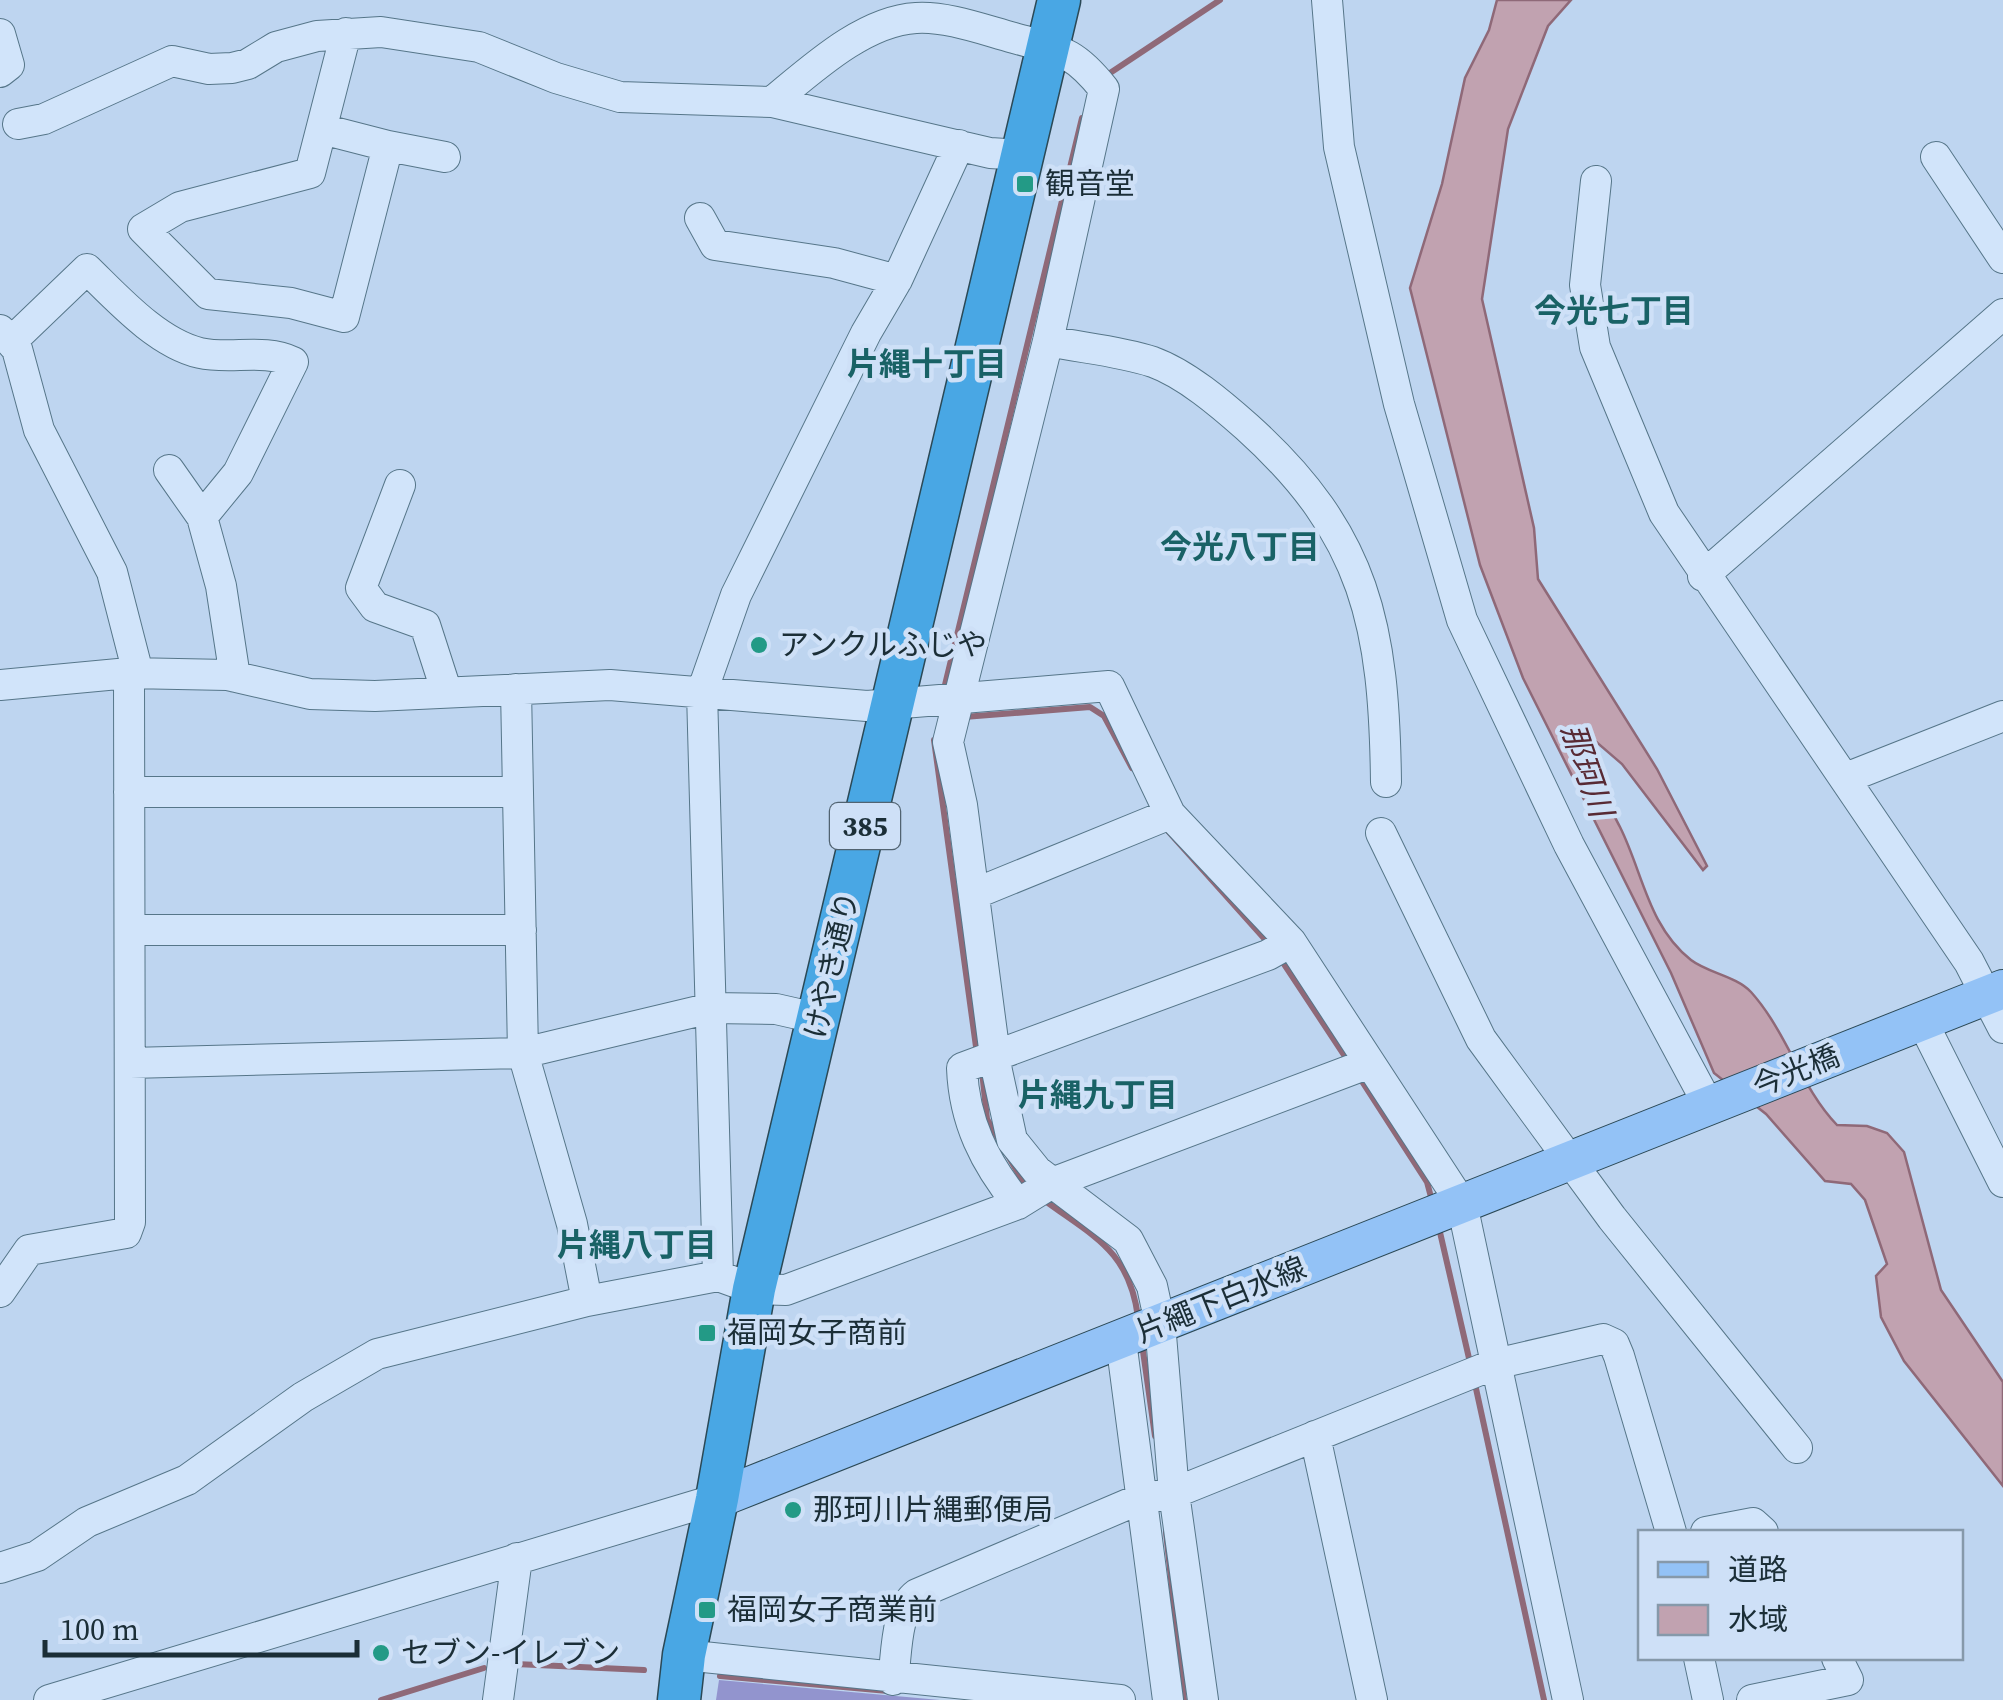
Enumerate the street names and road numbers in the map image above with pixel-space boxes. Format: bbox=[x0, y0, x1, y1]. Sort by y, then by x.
road number: 385 bbox=[830, 803, 900, 849]
street label: けやき通り bbox=[795, 887, 868, 1043]
street label: 今光橋 bbox=[1746, 1035, 1845, 1106]
street label: 片繩下白水線 bbox=[1130, 1247, 1312, 1352]

